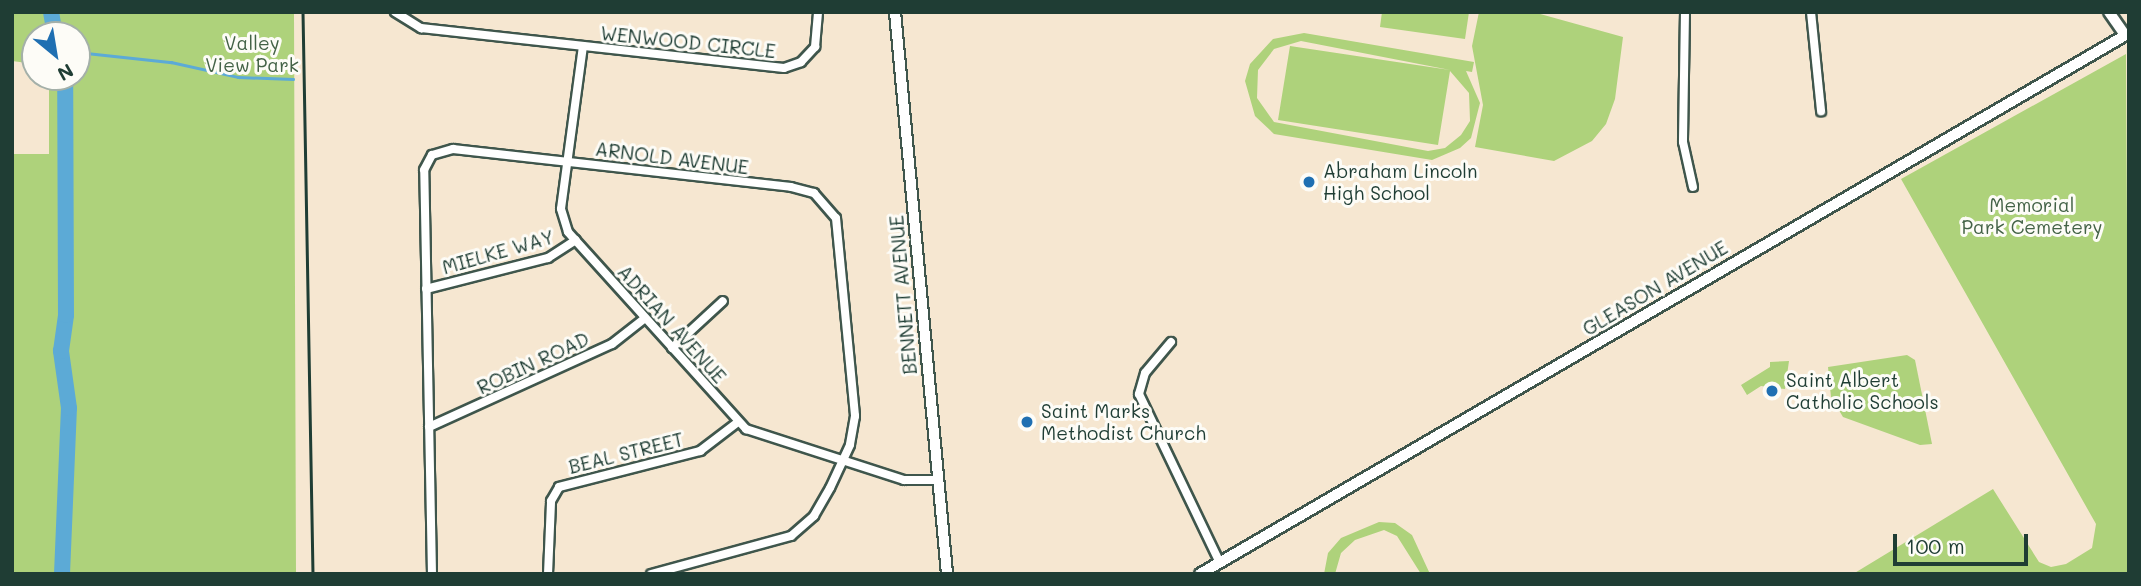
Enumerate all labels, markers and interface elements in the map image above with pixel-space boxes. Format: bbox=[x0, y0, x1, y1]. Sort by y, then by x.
north arrow bbox=[21, 21, 91, 91]
street label: WENWOOD CIRCLE bbox=[599, 21, 777, 63]
park label: Valley View Park bbox=[205, 32, 299, 76]
text: N bbox=[53, 58, 78, 87]
street label: ARNOLD AVENUE bbox=[594, 137, 750, 179]
place label: Abraham Lincoln High School bbox=[1323, 160, 1477, 204]
marker: Abraham Lincoln High School bbox=[1301, 174, 1317, 190]
park label: Memorial Park Cemetery bbox=[1962, 194, 2102, 238]
street label: BENNETT AVENUE bbox=[885, 214, 921, 376]
street label: MIELKE WAY bbox=[440, 225, 556, 279]
street label: GLEASON AVENUE bbox=[1578, 236, 1732, 340]
street label: ADRIAN AVENUE bbox=[613, 260, 731, 388]
street label: ROBIN ROAD bbox=[473, 327, 593, 399]
place label: Saint Albert Catholic Schools bbox=[1786, 369, 1939, 413]
marker: Saint Albert Catholic Schools bbox=[1764, 383, 1780, 399]
place label: Saint Marks Methodist Church bbox=[1041, 400, 1206, 444]
marker: Saint Marks Methodist Church bbox=[1019, 414, 1035, 430]
street label: BEAL STREET bbox=[566, 428, 686, 478]
scale bar bbox=[1896, 520, 2031, 564]
text: 100 m bbox=[1906, 532, 1965, 559]

